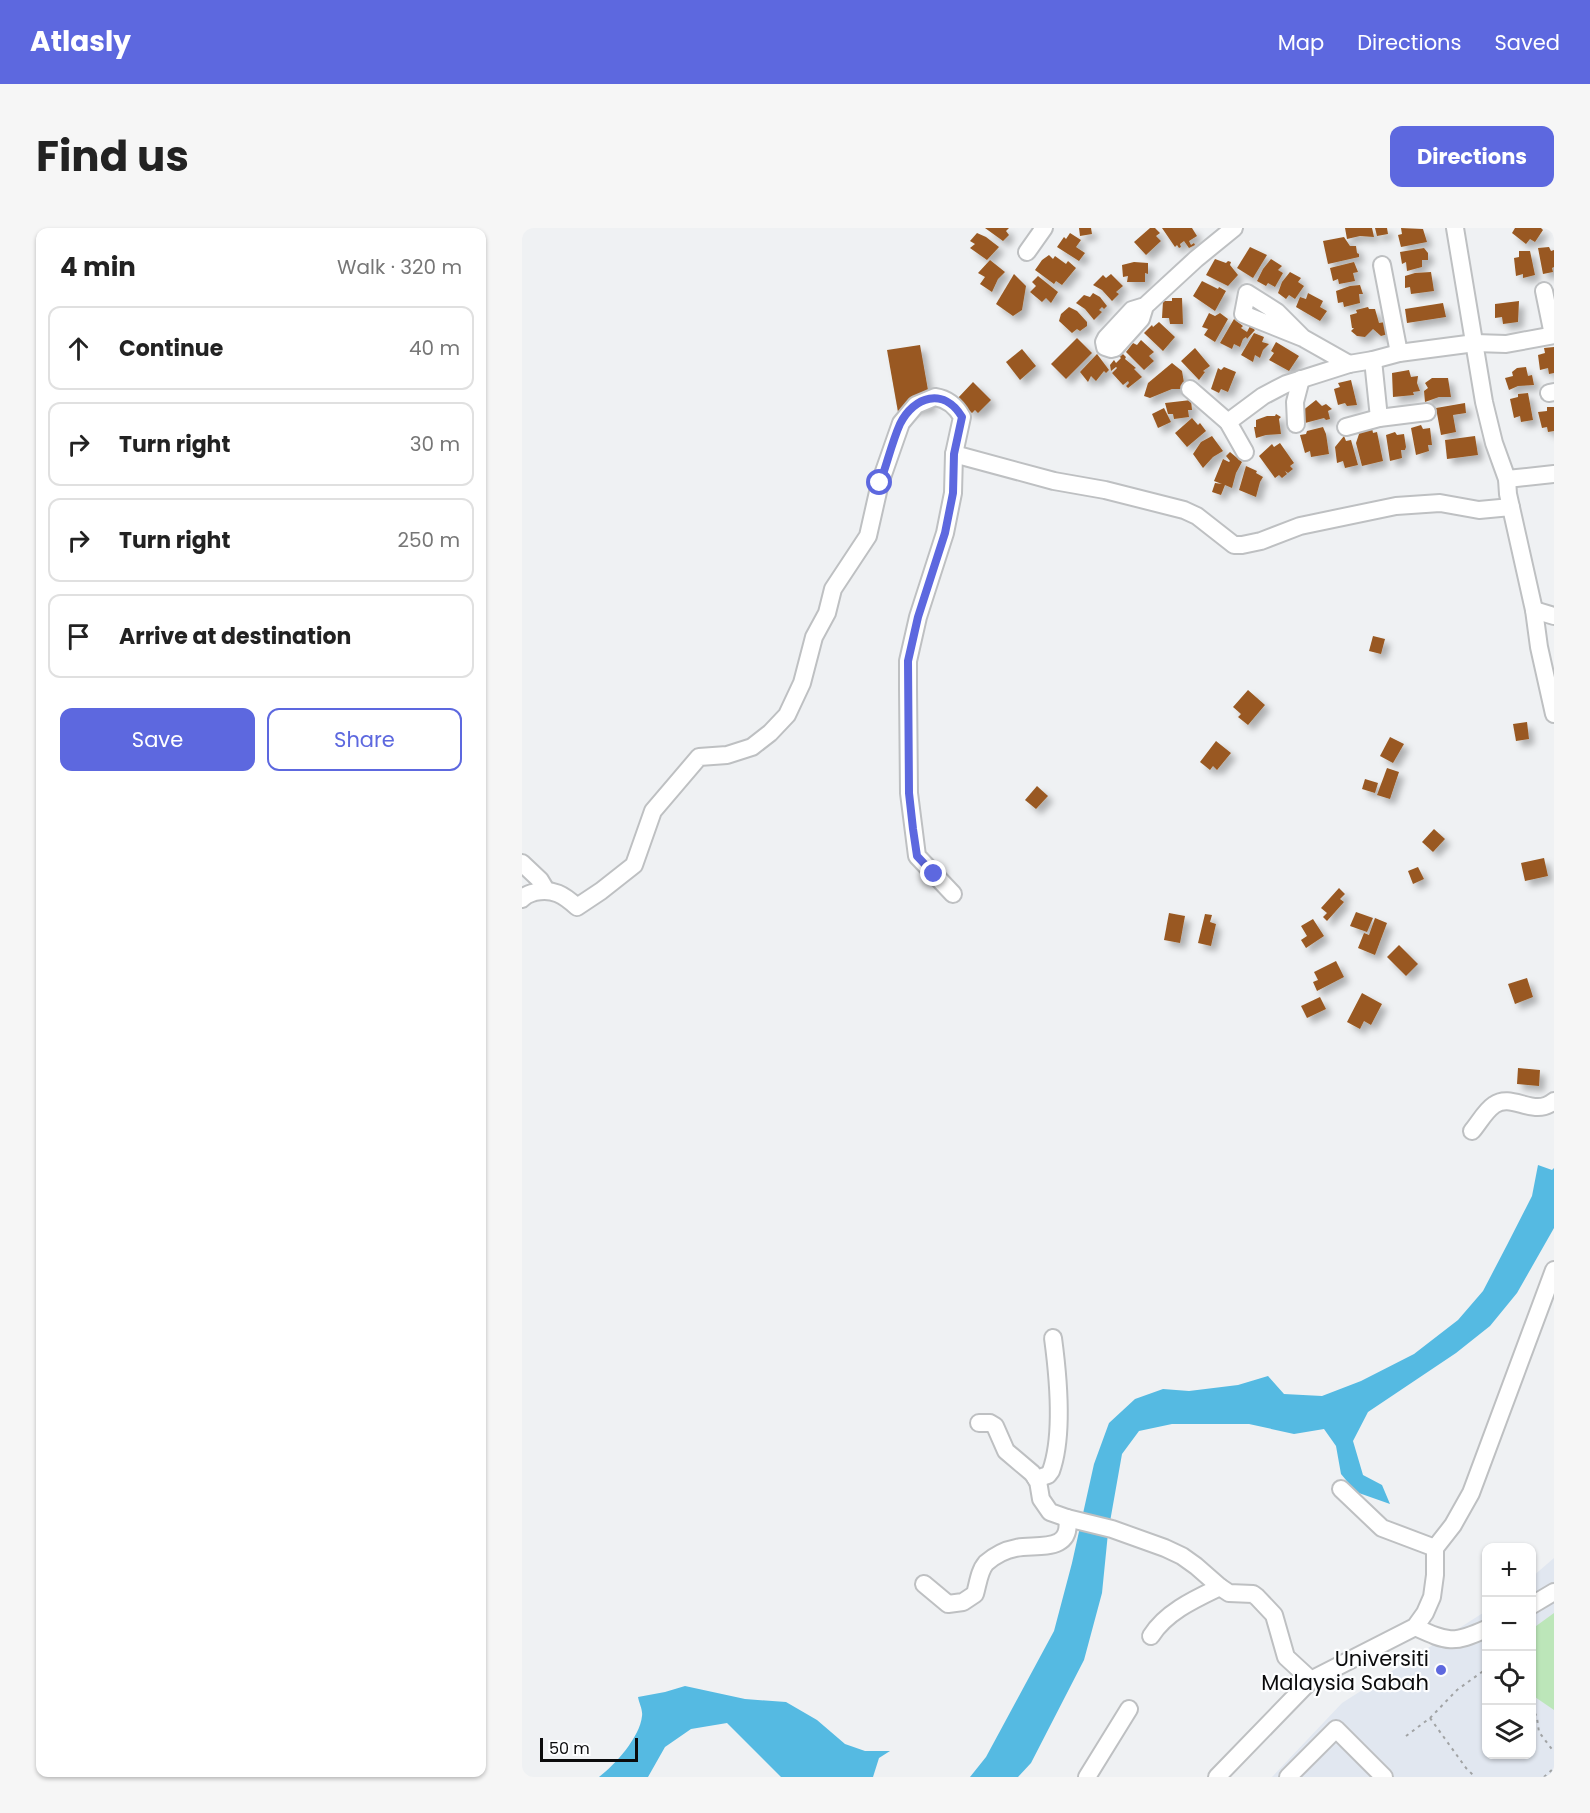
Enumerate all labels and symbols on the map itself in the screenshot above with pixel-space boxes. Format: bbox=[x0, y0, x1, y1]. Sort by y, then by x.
route start bbox=[866, 469, 892, 495]
route end bbox=[920, 860, 946, 886]
place label: Universiti Malaysia Sabah bbox=[1261, 1644, 1429, 1697]
marker: Universiti Malaysia Sabah bbox=[1434, 1663, 1448, 1677]
scale bar bbox=[540, 1735, 638, 1762]

